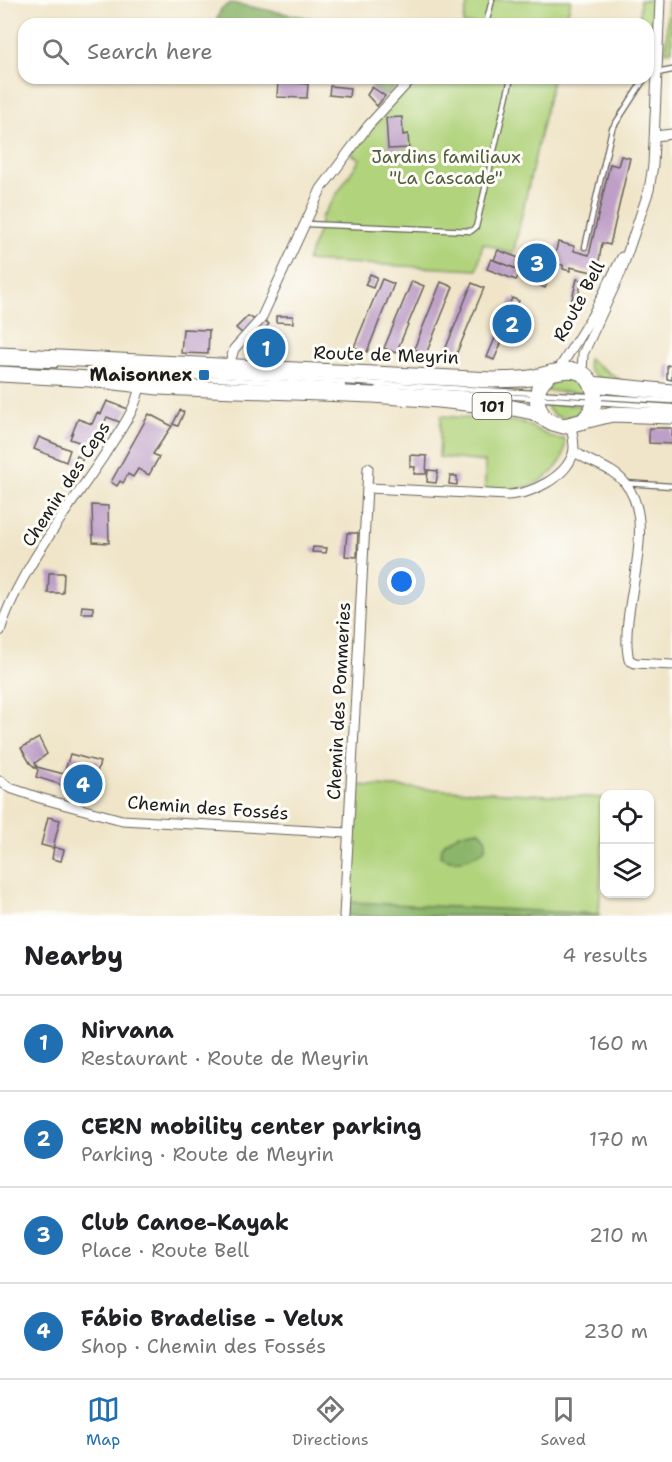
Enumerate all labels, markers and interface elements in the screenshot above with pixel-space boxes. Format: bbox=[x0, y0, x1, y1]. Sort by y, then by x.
search box bbox=[18, 18, 654, 84]
icon: search bbox=[39, 35, 72, 68]
text: Search here bbox=[87, 37, 213, 66]
park label: Jardins familiaux "La Cascade" bbox=[371, 145, 521, 190]
pin: 3 bbox=[518, 240, 556, 286]
street label: Route Bell bbox=[548, 256, 611, 346]
pin: 2 bbox=[492, 302, 532, 346]
pin: 1 bbox=[246, 326, 286, 370]
street label: Route de Meyrin bbox=[313, 340, 459, 370]
place label: Maisonnex bbox=[90, 363, 192, 387]
marker: Maisonnex bbox=[197, 368, 211, 382]
road number: 101 bbox=[472, 393, 512, 419]
street label: Chemin des Ceps bbox=[16, 417, 116, 551]
your location bbox=[387, 567, 416, 596]
street label: Chemin des Pommeries bbox=[322, 601, 356, 801]
pin: 4 bbox=[64, 762, 103, 806]
street label: Chemin des Fossés bbox=[127, 790, 289, 826]
map controls bbox=[600, 790, 654, 898]
button: locate bbox=[600, 790, 654, 844]
button: layers bbox=[600, 844, 654, 898]
text: Nearby bbox=[24, 938, 123, 973]
text: 4 results bbox=[562, 942, 648, 968]
text: Nirvana bbox=[81, 1016, 174, 1045]
text: 1 bbox=[39, 1030, 48, 1056]
text: 160 m bbox=[589, 1030, 648, 1056]
text: Restaurant · Route de Meyrin bbox=[81, 1045, 369, 1071]
text: CERN mobility center parking bbox=[81, 1112, 421, 1141]
text: 2 bbox=[37, 1126, 51, 1152]
text: 170 m bbox=[589, 1126, 648, 1152]
text: Parking · Route de Meyrin bbox=[81, 1141, 334, 1167]
text: Club Canoe-Kayak bbox=[81, 1208, 289, 1237]
text: 3 bbox=[37, 1222, 51, 1248]
text: 210 m bbox=[589, 1222, 648, 1248]
text: Place · Route Bell bbox=[81, 1237, 249, 1263]
text: Fábio Bradelise - Velux bbox=[81, 1304, 343, 1333]
text: 4 bbox=[37, 1318, 51, 1344]
text: 230 m bbox=[583, 1318, 648, 1344]
text: Shop · Chemin des Fossés bbox=[81, 1333, 326, 1359]
tab: Map bbox=[86, 1393, 120, 1450]
tab: Directions bbox=[292, 1393, 369, 1450]
tab: Saved bbox=[541, 1393, 586, 1450]

